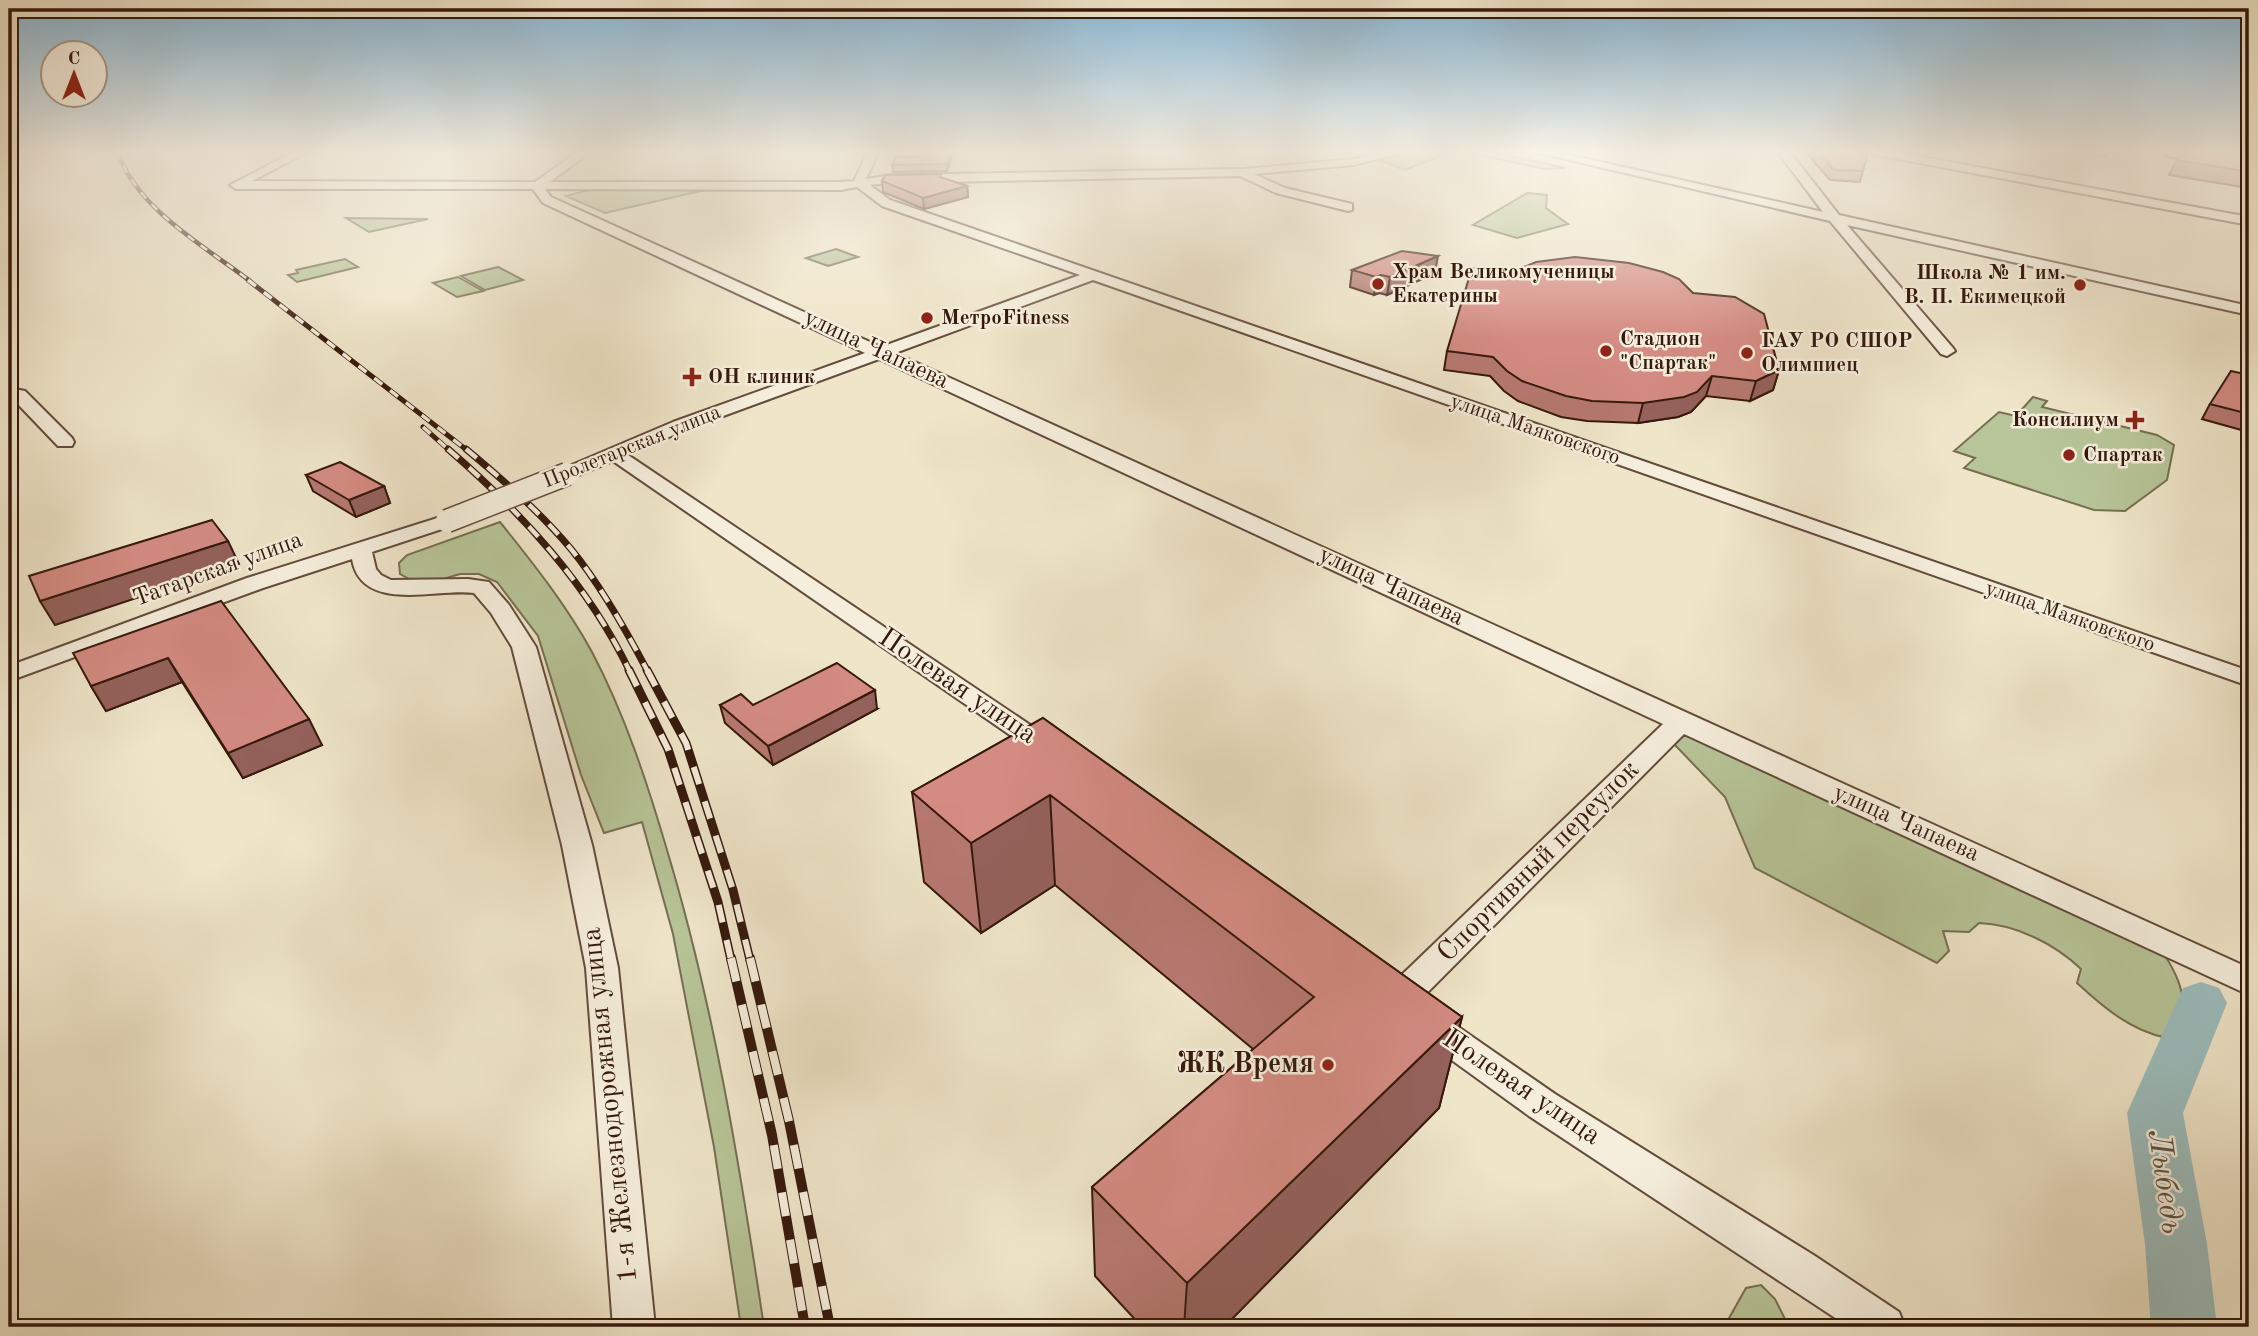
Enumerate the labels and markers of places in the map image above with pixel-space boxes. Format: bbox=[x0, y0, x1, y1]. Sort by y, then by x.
place label: Храм Великомученицы Екатерины bbox=[1392, 262, 1615, 307]
place label: Школа № 1 им. В. П. Екимецкой bbox=[1904, 263, 2066, 308]
marker: Храм Великомученицы Екатерины bbox=[1370, 276, 1386, 292]
marker: Школа № 1 им. В. П. Екимецкой bbox=[2072, 277, 2088, 293]
place label: МетроFitness bbox=[941, 308, 1069, 329]
marker: МетроFitness bbox=[919, 310, 935, 326]
place label: Стадион "Спартак" bbox=[1620, 329, 1716, 374]
place label: ГАУ РО СШОР Олимпиец bbox=[1761, 331, 1912, 376]
marker: Стадион "Спартак" bbox=[1598, 343, 1614, 359]
marker: ГАУ РО СШОР Олимпиец bbox=[1739, 345, 1755, 361]
marker: ОН клиник bbox=[682, 367, 702, 387]
place label: ОН клиник bbox=[708, 367, 815, 388]
place label: Консилиум bbox=[2012, 410, 2119, 431]
marker: Консилиум bbox=[2125, 410, 2145, 430]
place label: Спартак bbox=[2083, 445, 2163, 466]
marker: Спартак bbox=[2061, 447, 2077, 463]
place label: ЖК Время bbox=[1177, 1050, 1314, 1079]
marker: ЖК Время bbox=[1320, 1057, 1336, 1073]

